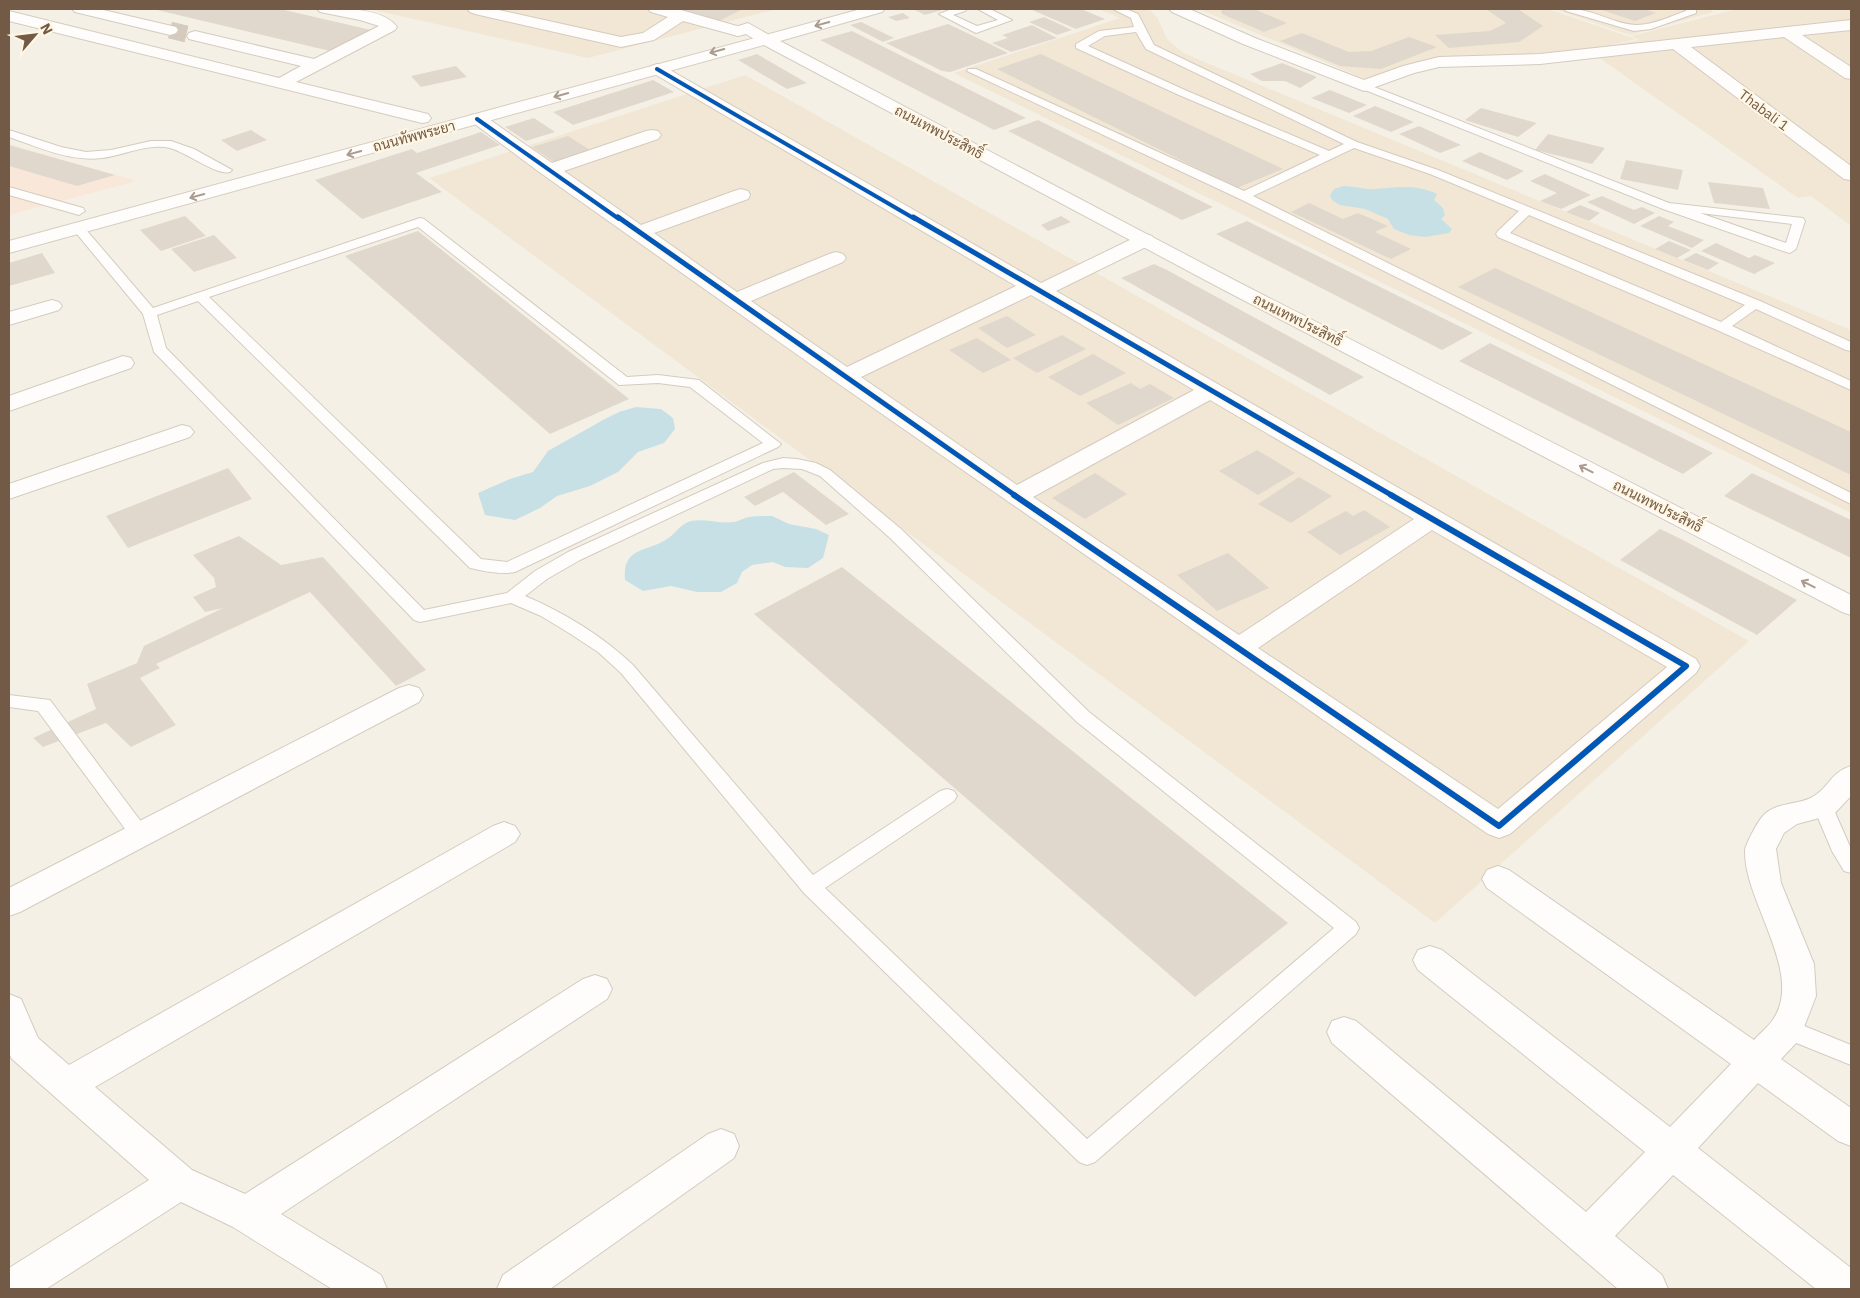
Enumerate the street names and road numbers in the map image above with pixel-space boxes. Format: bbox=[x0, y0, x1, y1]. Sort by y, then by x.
street label: Thabali 1 bbox=[1735, 85, 1793, 135]
street label: ถนนเทพประสิทธิ์ bbox=[892, 98, 988, 163]
street label: ถนนทัพพระยา bbox=[371, 116, 457, 156]
street label: ถนนเทพประสิทธิ์ bbox=[1250, 287, 1348, 350]
street label: ถนนเทพประสิทธิ์ bbox=[1610, 473, 1708, 536]

